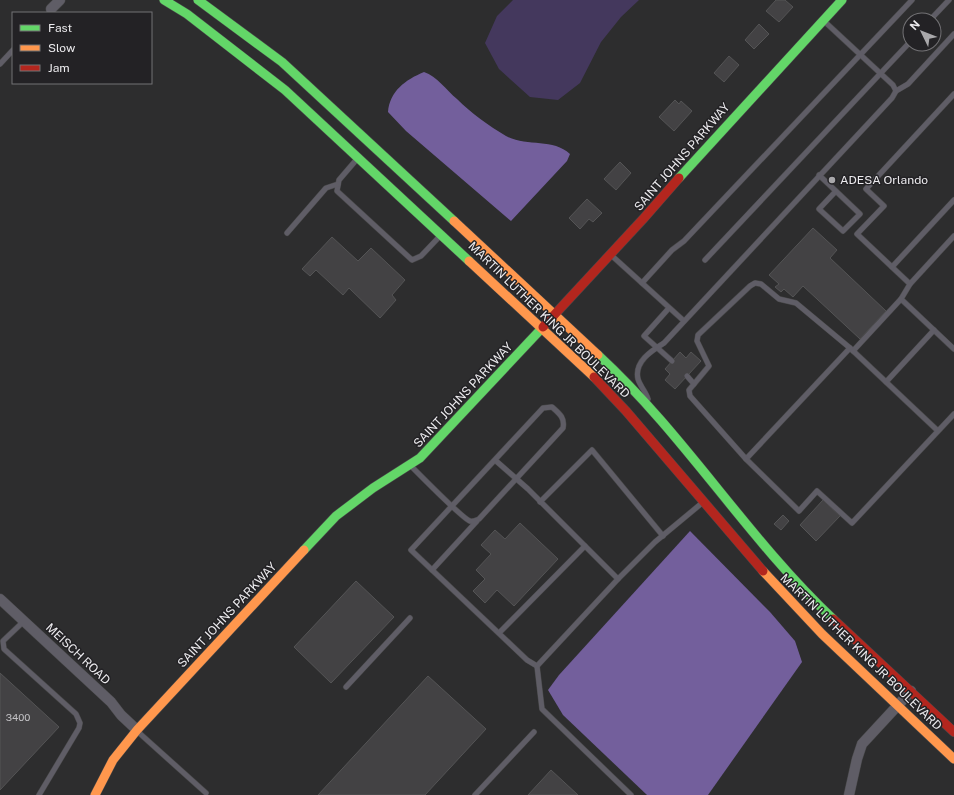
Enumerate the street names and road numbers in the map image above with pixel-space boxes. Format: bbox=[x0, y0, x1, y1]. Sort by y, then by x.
street label: SAINT JOHNS PARKWAY bbox=[631, 100, 733, 214]
street label: MARTIN LUTHER KING JR BOULEVARD bbox=[465, 239, 633, 401]
street label: SAINT JOHNS PARKWAY bbox=[411, 339, 516, 450]
street label: SAINT JOHNS PARKWAY bbox=[175, 559, 280, 670]
street label: MARTIN LUTHER KING JR BOULEVARD bbox=[777, 571, 945, 733]
street label: MEISCH ROAD bbox=[43, 621, 113, 687]

